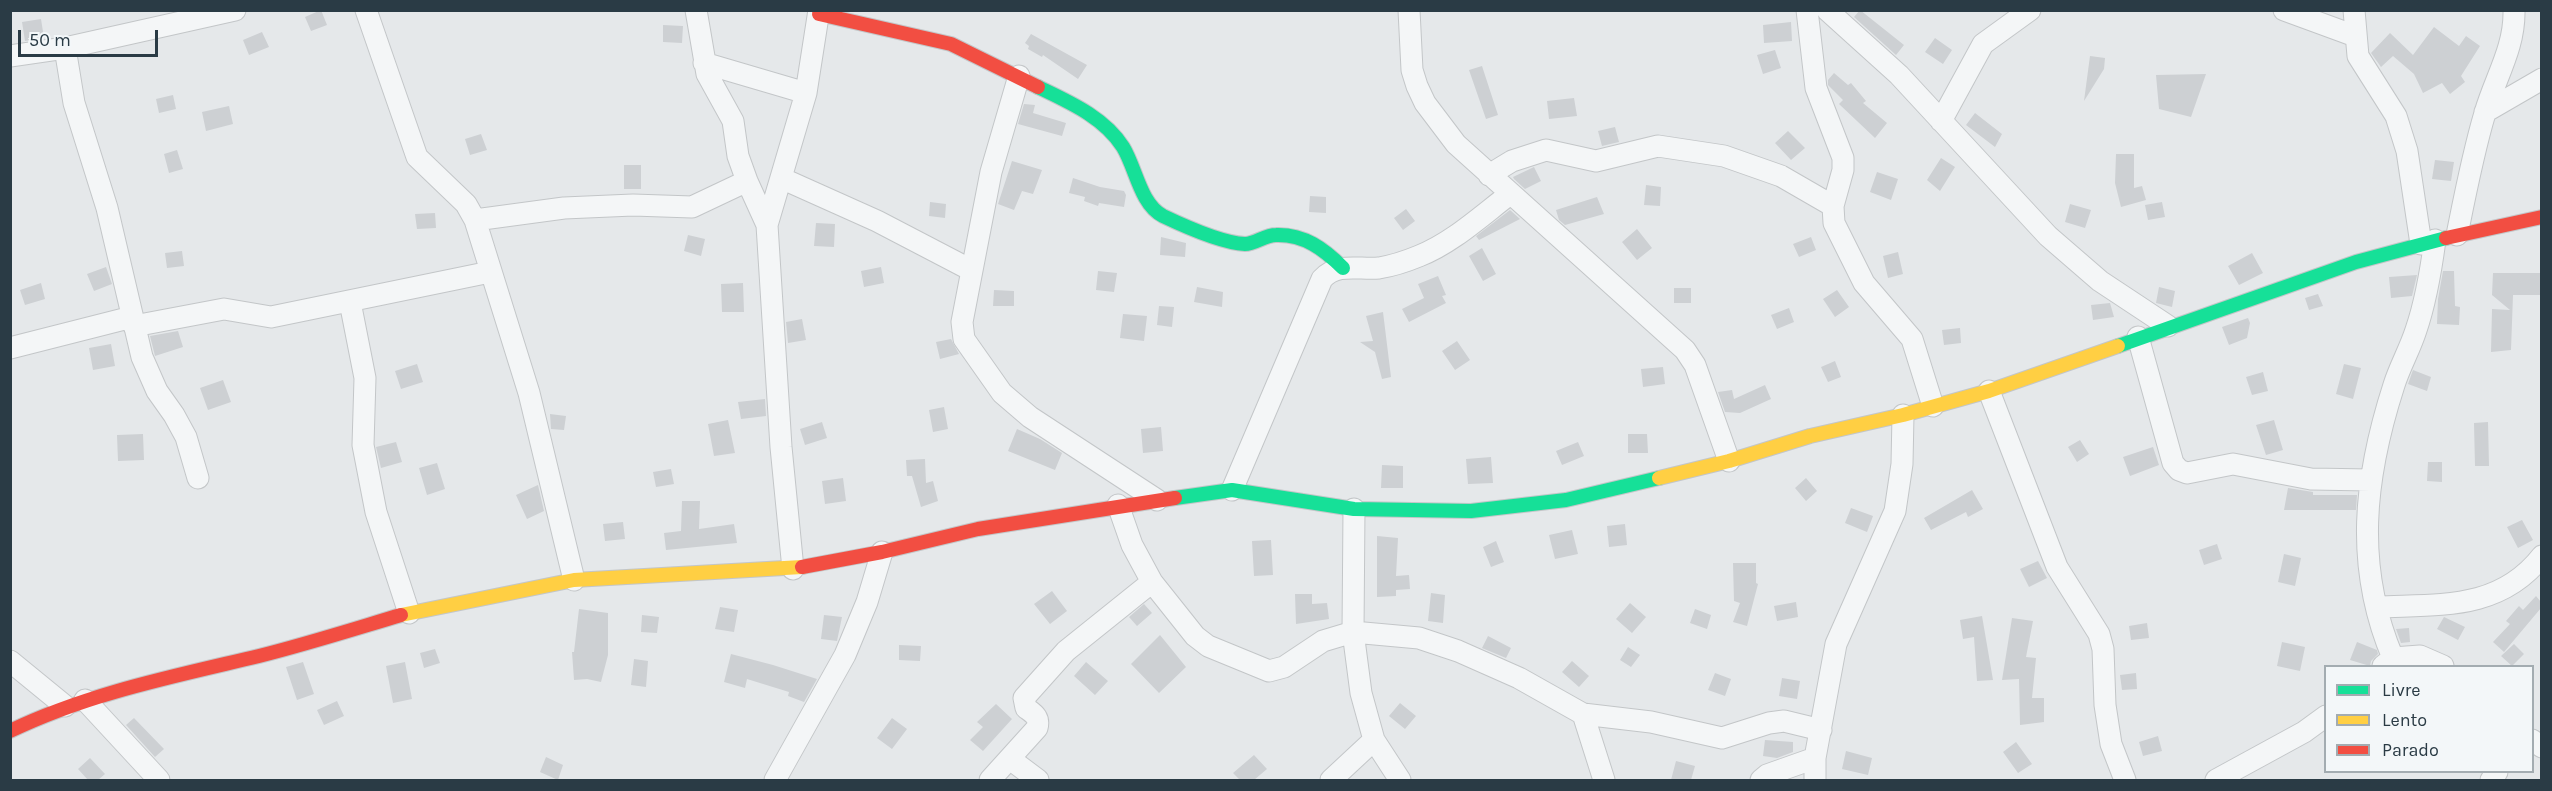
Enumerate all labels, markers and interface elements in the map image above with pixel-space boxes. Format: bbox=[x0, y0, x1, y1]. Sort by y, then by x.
scale bar bbox=[21, 18, 160, 56]
text: 50 m bbox=[29, 29, 71, 51]
legend bbox=[2324, 665, 2534, 773]
text: Livre bbox=[2382, 679, 2421, 701]
text: Lento bbox=[2382, 709, 2427, 731]
text: Parado bbox=[2382, 739, 2439, 761]

